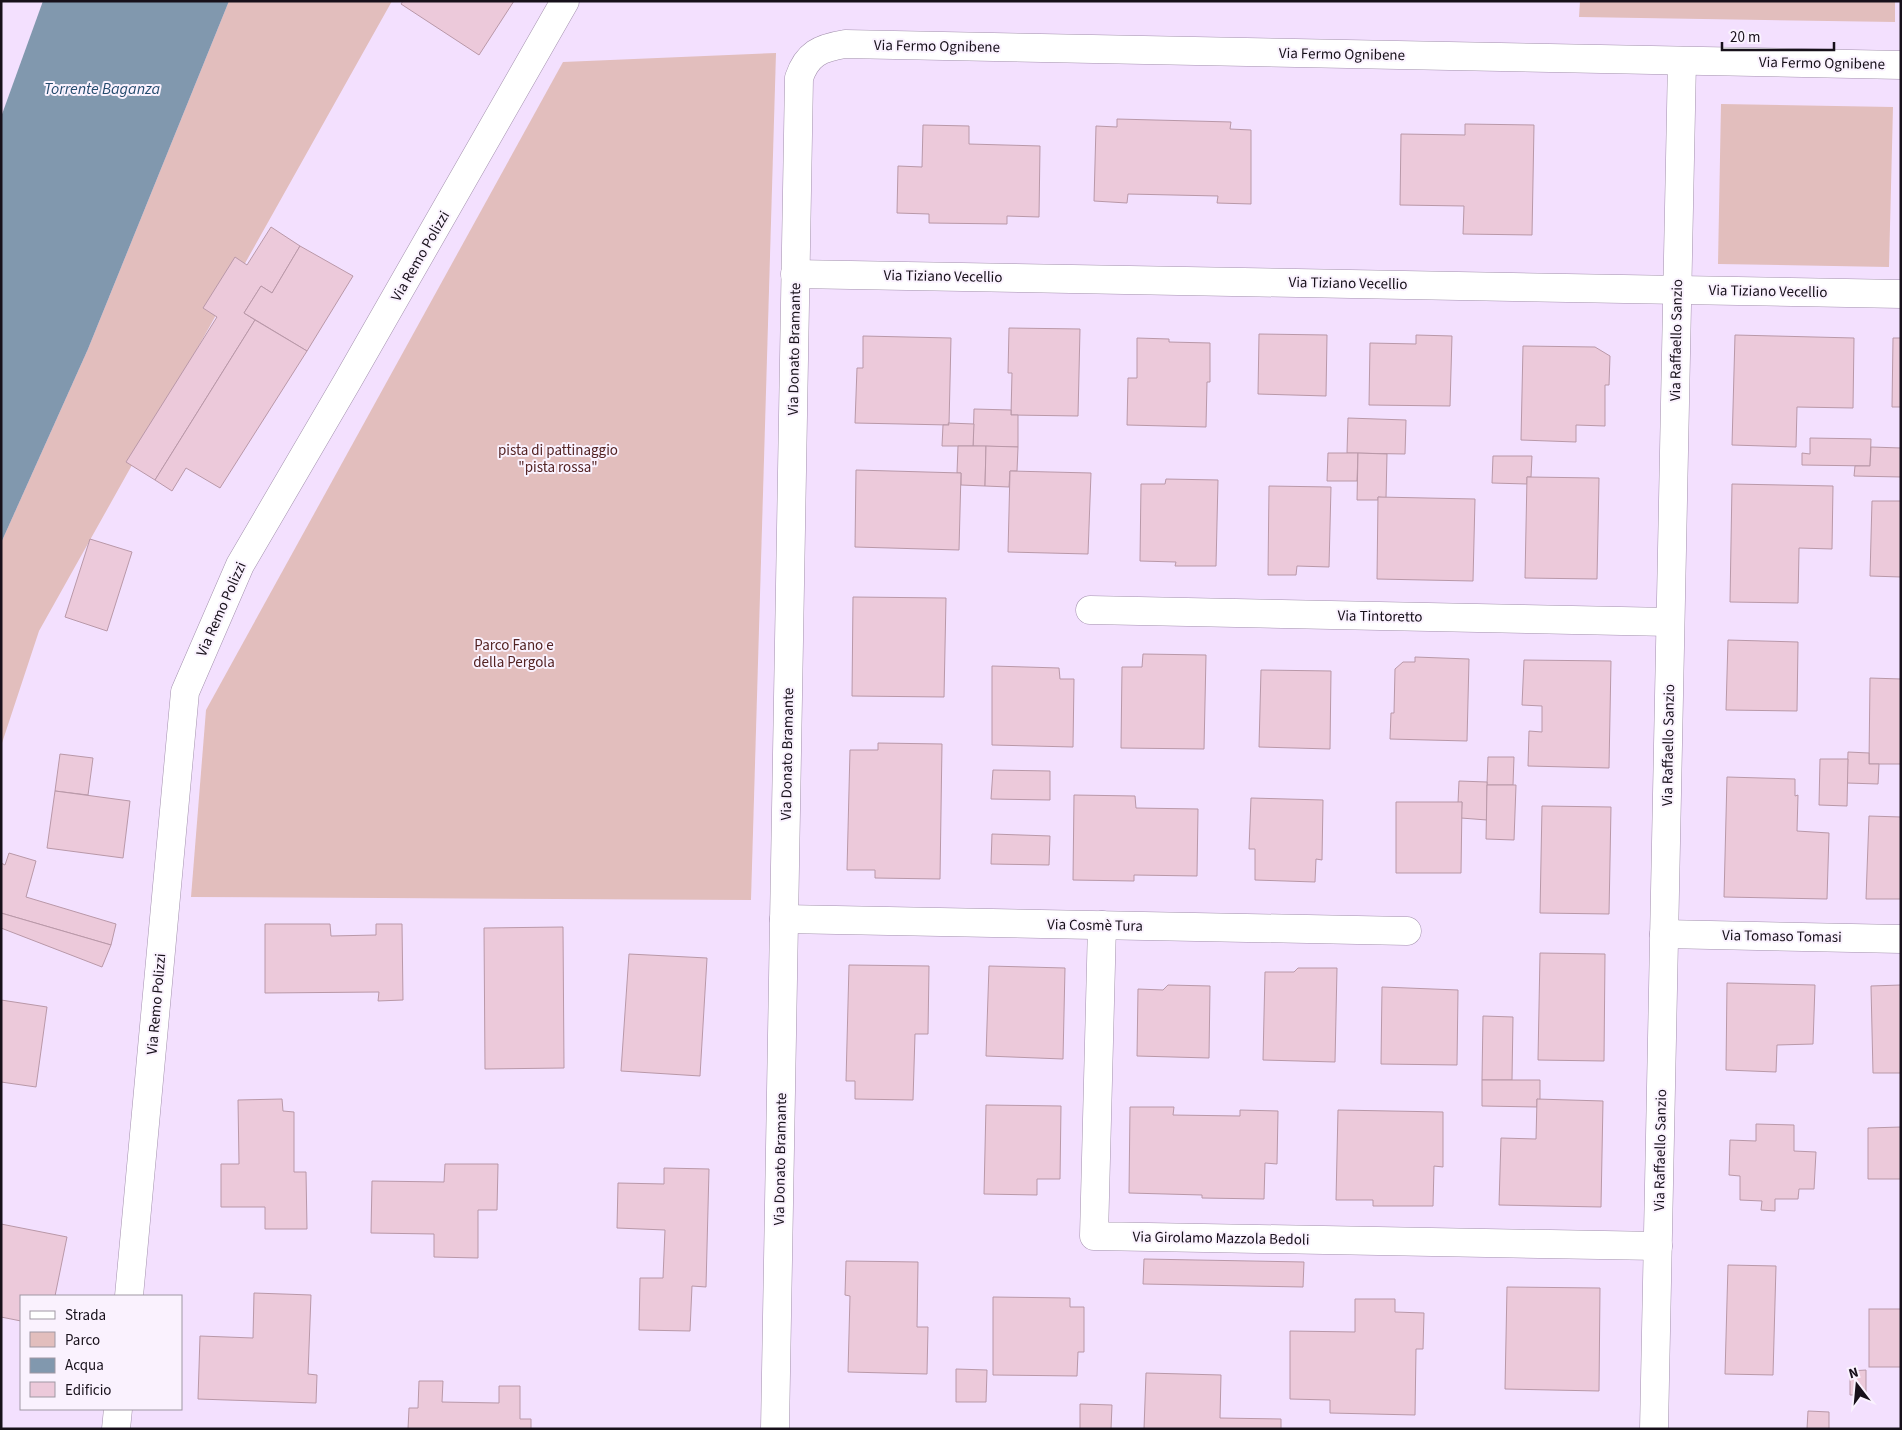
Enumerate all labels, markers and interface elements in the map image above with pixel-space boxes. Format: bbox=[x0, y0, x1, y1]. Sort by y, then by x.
scale bar bbox=[1722, 20, 1834, 52]
text: 20 m bbox=[1730, 27, 1760, 48]
street label: Via Fermo Ognibene bbox=[874, 35, 1000, 58]
street label: Via Fermo Ognibene bbox=[1279, 43, 1405, 66]
street label: Via Fermo Ognibene bbox=[1759, 52, 1885, 75]
water label: Torrente Baganza bbox=[44, 78, 160, 100]
street label: Via Remo Polizzi bbox=[386, 207, 455, 305]
street label: Via Tiziano Vecellio bbox=[883, 265, 1003, 288]
street label: Via Tiziano Vecellio bbox=[1288, 272, 1408, 295]
street label: Via Raffaello Sanzio bbox=[1665, 279, 1688, 401]
street label: Via Tiziano Vecellio bbox=[1708, 280, 1828, 303]
street label: Via Donato Bramante bbox=[783, 283, 806, 415]
park label: pista di pattinaggio "pista rossa" bbox=[498, 440, 618, 478]
street label: Via Remo Polizzi bbox=[191, 559, 252, 660]
street label: Via Tintoretto bbox=[1337, 605, 1423, 628]
park label: Parco Fano e della Pergola bbox=[473, 635, 555, 673]
street label: Via Raffaello Sanzio bbox=[1657, 684, 1680, 806]
street label: Via Donato Bramante bbox=[776, 688, 799, 820]
street label: Via Cosmè Tura bbox=[1047, 914, 1143, 937]
street label: Via Tomaso Tomasi bbox=[1722, 925, 1842, 948]
street label: Via Remo Polizzi bbox=[142, 953, 171, 1056]
street label: Via Raffaello Sanzio bbox=[1649, 1089, 1672, 1211]
street label: Via Donato Bramante bbox=[769, 1093, 792, 1225]
street label: Via Girolamo Mazzola Bedoli bbox=[1132, 1226, 1310, 1251]
legend bbox=[20, 1295, 182, 1410]
text: Strada bbox=[65, 1305, 106, 1326]
text: Parco bbox=[65, 1330, 100, 1351]
text: Acqua bbox=[65, 1355, 104, 1376]
north arrow bbox=[1832, 1360, 1882, 1410]
text: N bbox=[1846, 1363, 1861, 1384]
text: Edificio bbox=[65, 1380, 112, 1401]

